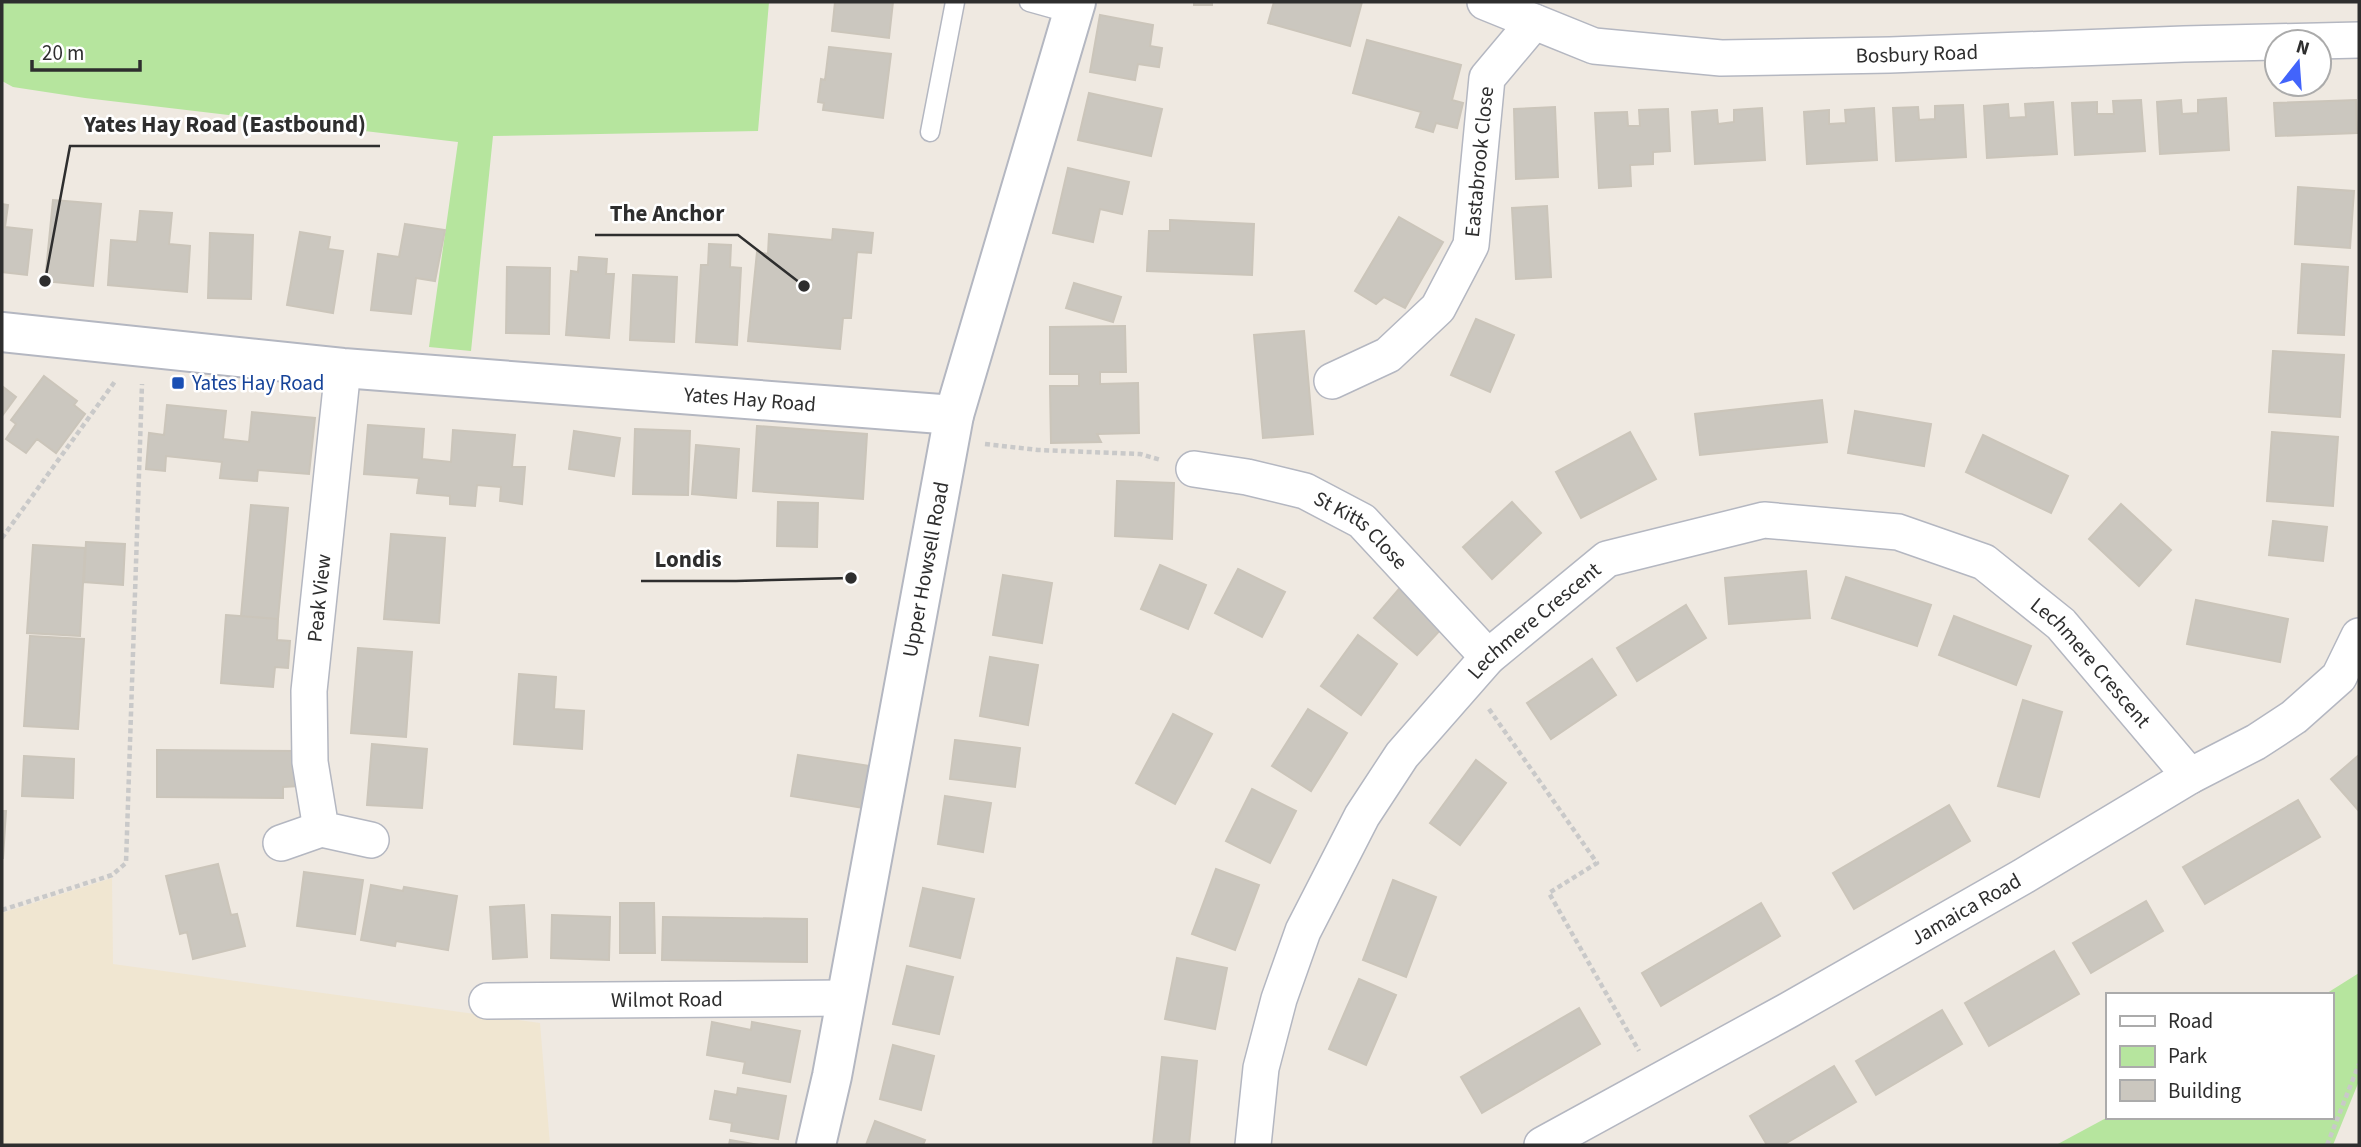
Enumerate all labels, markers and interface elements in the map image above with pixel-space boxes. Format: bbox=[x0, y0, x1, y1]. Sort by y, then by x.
scale bar bbox=[32, 28, 140, 72]
north arrow bbox=[2263, 28, 2333, 98]
text: N bbox=[2293, 33, 2313, 63]
street label: Bosbury Road bbox=[1855, 37, 1979, 71]
text: 20 m bbox=[42, 38, 84, 68]
street label: Eastabrook Close bbox=[1457, 85, 1501, 239]
callout: Yates Hay Road (Eastbound) bbox=[70, 102, 380, 146]
text: Yates Hay Road (Eastbound) bbox=[83, 108, 366, 141]
callout: The Anchor bbox=[595, 191, 738, 235]
text: The Anchor bbox=[610, 197, 725, 230]
place label: Yates Hay Road bbox=[191, 368, 324, 398]
marker: Yates Hay Road bbox=[170, 375, 186, 391]
street label: Yates Hay Road bbox=[682, 379, 817, 419]
street label: Upper Howsell Road bbox=[895, 479, 956, 660]
street label: St Kitts Close bbox=[1308, 483, 1415, 576]
callout: Londis bbox=[641, 537, 736, 581]
text: Londis bbox=[654, 543, 722, 576]
street label: Peak View bbox=[299, 553, 339, 643]
street label: Lechmere Crescent bbox=[1460, 555, 1607, 686]
street label: Lechmere Crescent bbox=[2024, 590, 2158, 734]
street label: Jamaica Road bbox=[1905, 866, 2027, 953]
street label: Wilmot Road bbox=[611, 984, 723, 1015]
legend bbox=[2106, 993, 2333, 1119]
text: Road bbox=[2168, 1006, 2213, 1036]
text: Park bbox=[2168, 1041, 2208, 1071]
text: Building bbox=[2168, 1076, 2242, 1106]

